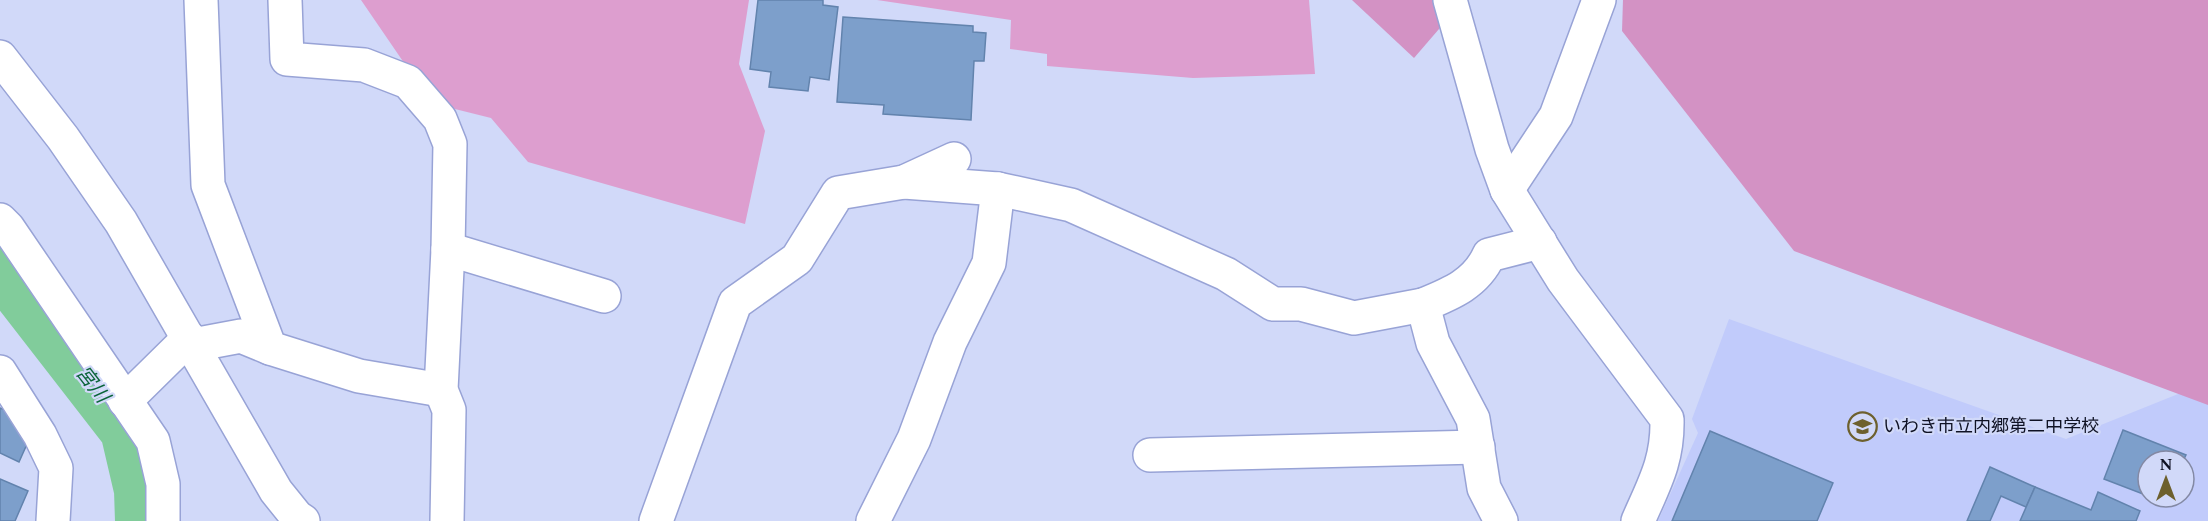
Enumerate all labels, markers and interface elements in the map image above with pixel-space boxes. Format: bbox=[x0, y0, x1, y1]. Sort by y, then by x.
water label: 宮川 bbox=[68, 360, 118, 411]
school or university icon: いわき市立内郷第二中学校 bbox=[1846, 410, 1878, 442]
place label: いわき市立内郷第二中学校 bbox=[1883, 413, 2099, 440]
north arrow bbox=[2136, 449, 2196, 509]
text: N bbox=[2159, 453, 2173, 477]

